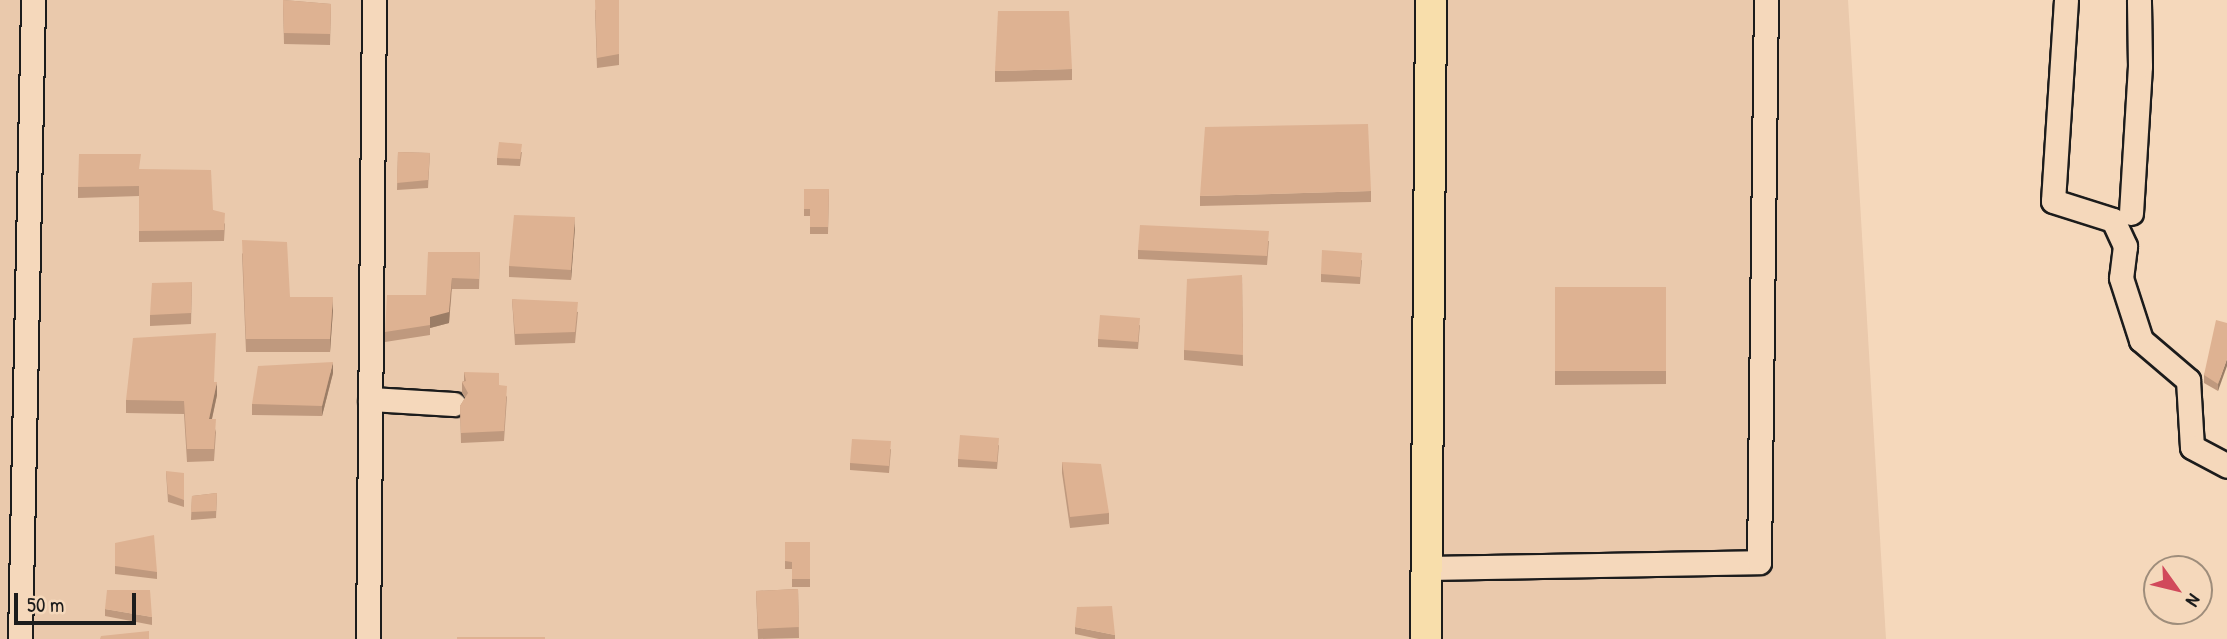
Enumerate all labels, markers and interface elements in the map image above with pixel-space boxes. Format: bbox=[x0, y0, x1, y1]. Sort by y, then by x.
north arrow bbox=[2143, 555, 2213, 625]
scale bar bbox=[18, 580, 140, 624]
text: N bbox=[2180, 589, 2207, 612]
text: 50 m bbox=[27, 590, 64, 619]

